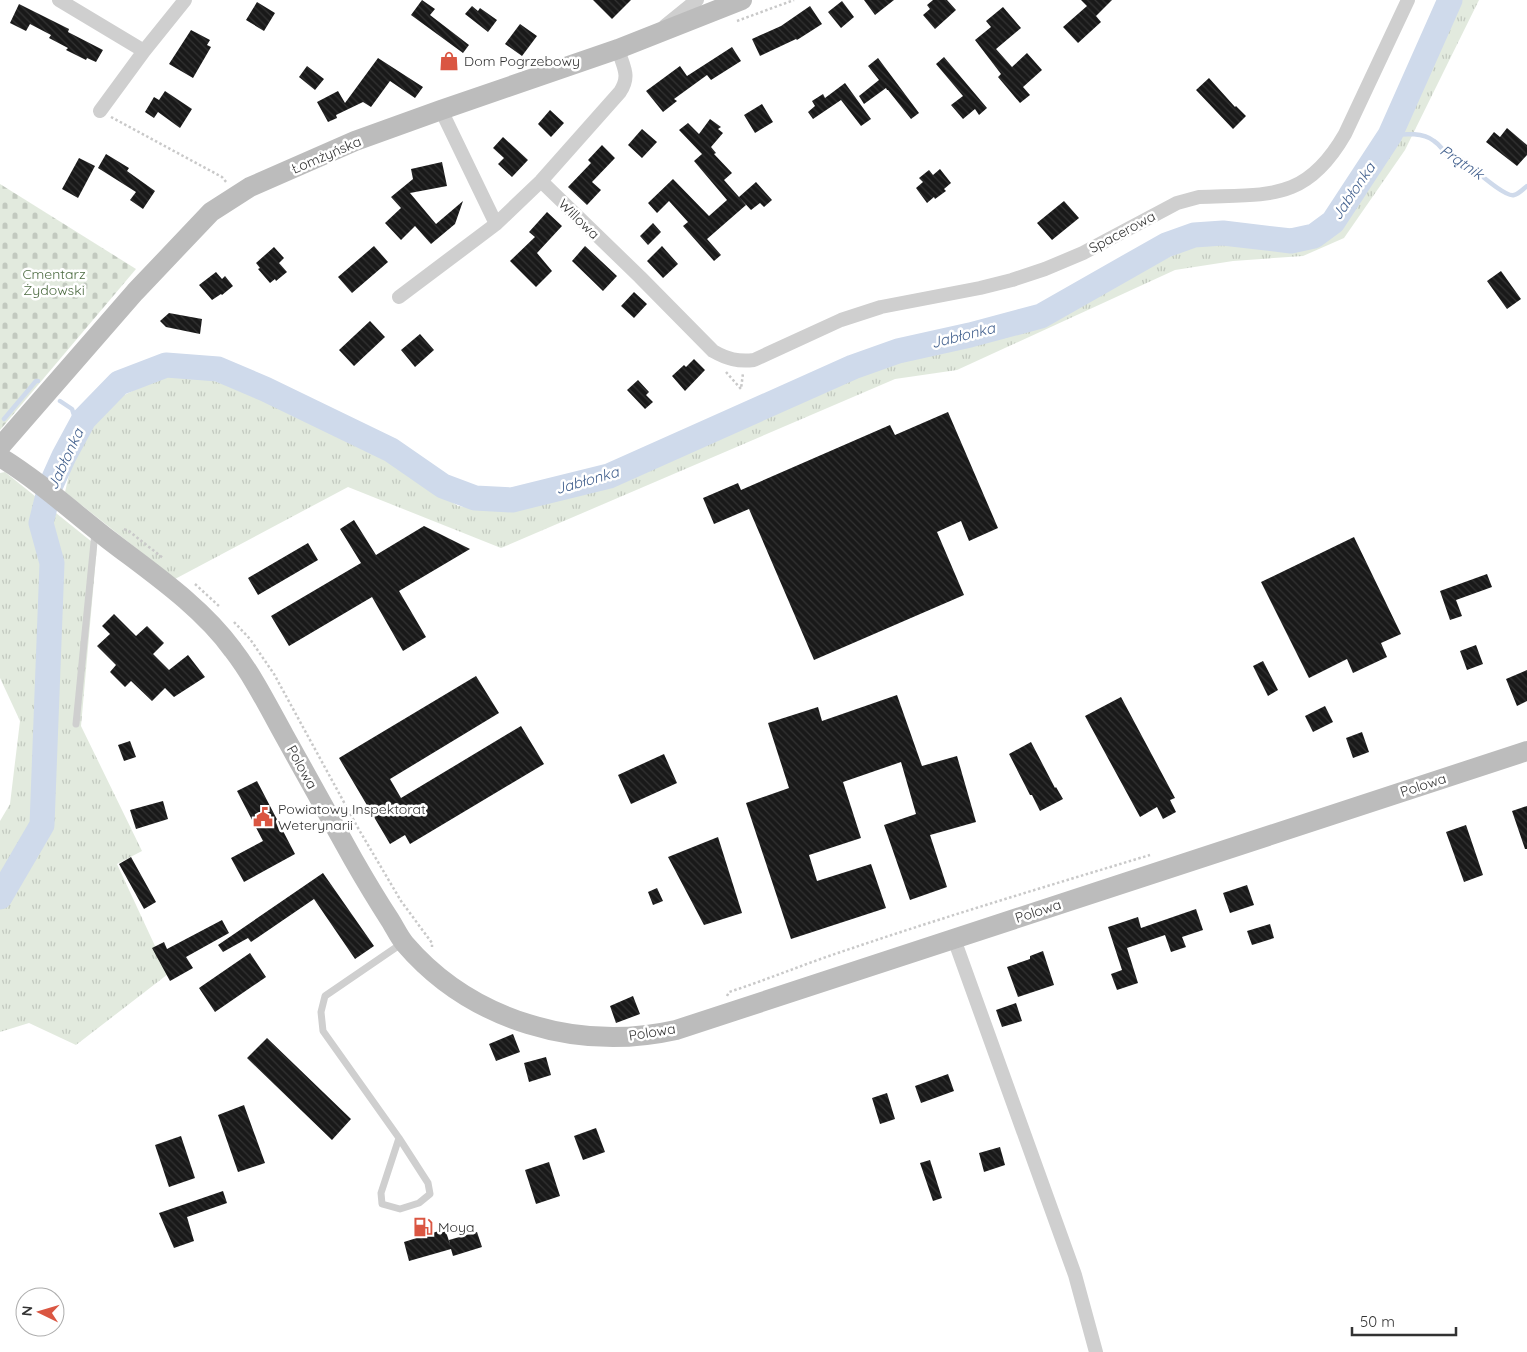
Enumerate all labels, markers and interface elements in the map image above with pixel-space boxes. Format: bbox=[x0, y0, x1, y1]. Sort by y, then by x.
shop icon: Dom Pogrzebowy bbox=[438, 50, 460, 72]
place label: Dom Pogrzebowy bbox=[464, 52, 580, 70]
street label: Łomżyńska bbox=[288, 132, 364, 178]
water label: Prątnik bbox=[1437, 141, 1489, 185]
water label: Jabłonka bbox=[1327, 158, 1380, 223]
street label: Willowa bbox=[555, 195, 603, 243]
street label: Spacerowa bbox=[1086, 207, 1158, 257]
park label: Cmentarz Żydowski bbox=[22, 265, 86, 299]
water label: Jabłonka bbox=[929, 318, 998, 352]
water label: Jabłonka bbox=[43, 425, 88, 492]
water label: Jabłonka bbox=[553, 462, 622, 498]
street label: Polowa bbox=[283, 742, 321, 792]
street label: Polowa bbox=[1398, 769, 1448, 801]
place label: Powiatowy Inspektorat Weterynarii bbox=[278, 800, 426, 834]
public building icon: Powiatowy Inspektorat Weterynarii bbox=[252, 806, 274, 828]
street label: Polowa bbox=[1013, 895, 1063, 927]
street label: Polowa bbox=[627, 1019, 677, 1045]
fuel station icon: Moya bbox=[412, 1216, 434, 1238]
place label: Moya bbox=[438, 1218, 474, 1236]
north arrow bbox=[15, 1287, 65, 1337]
scale bar bbox=[1352, 1304, 1456, 1336]
text: N bbox=[18, 1305, 36, 1317]
text: 50 m bbox=[1360, 1312, 1395, 1331]

